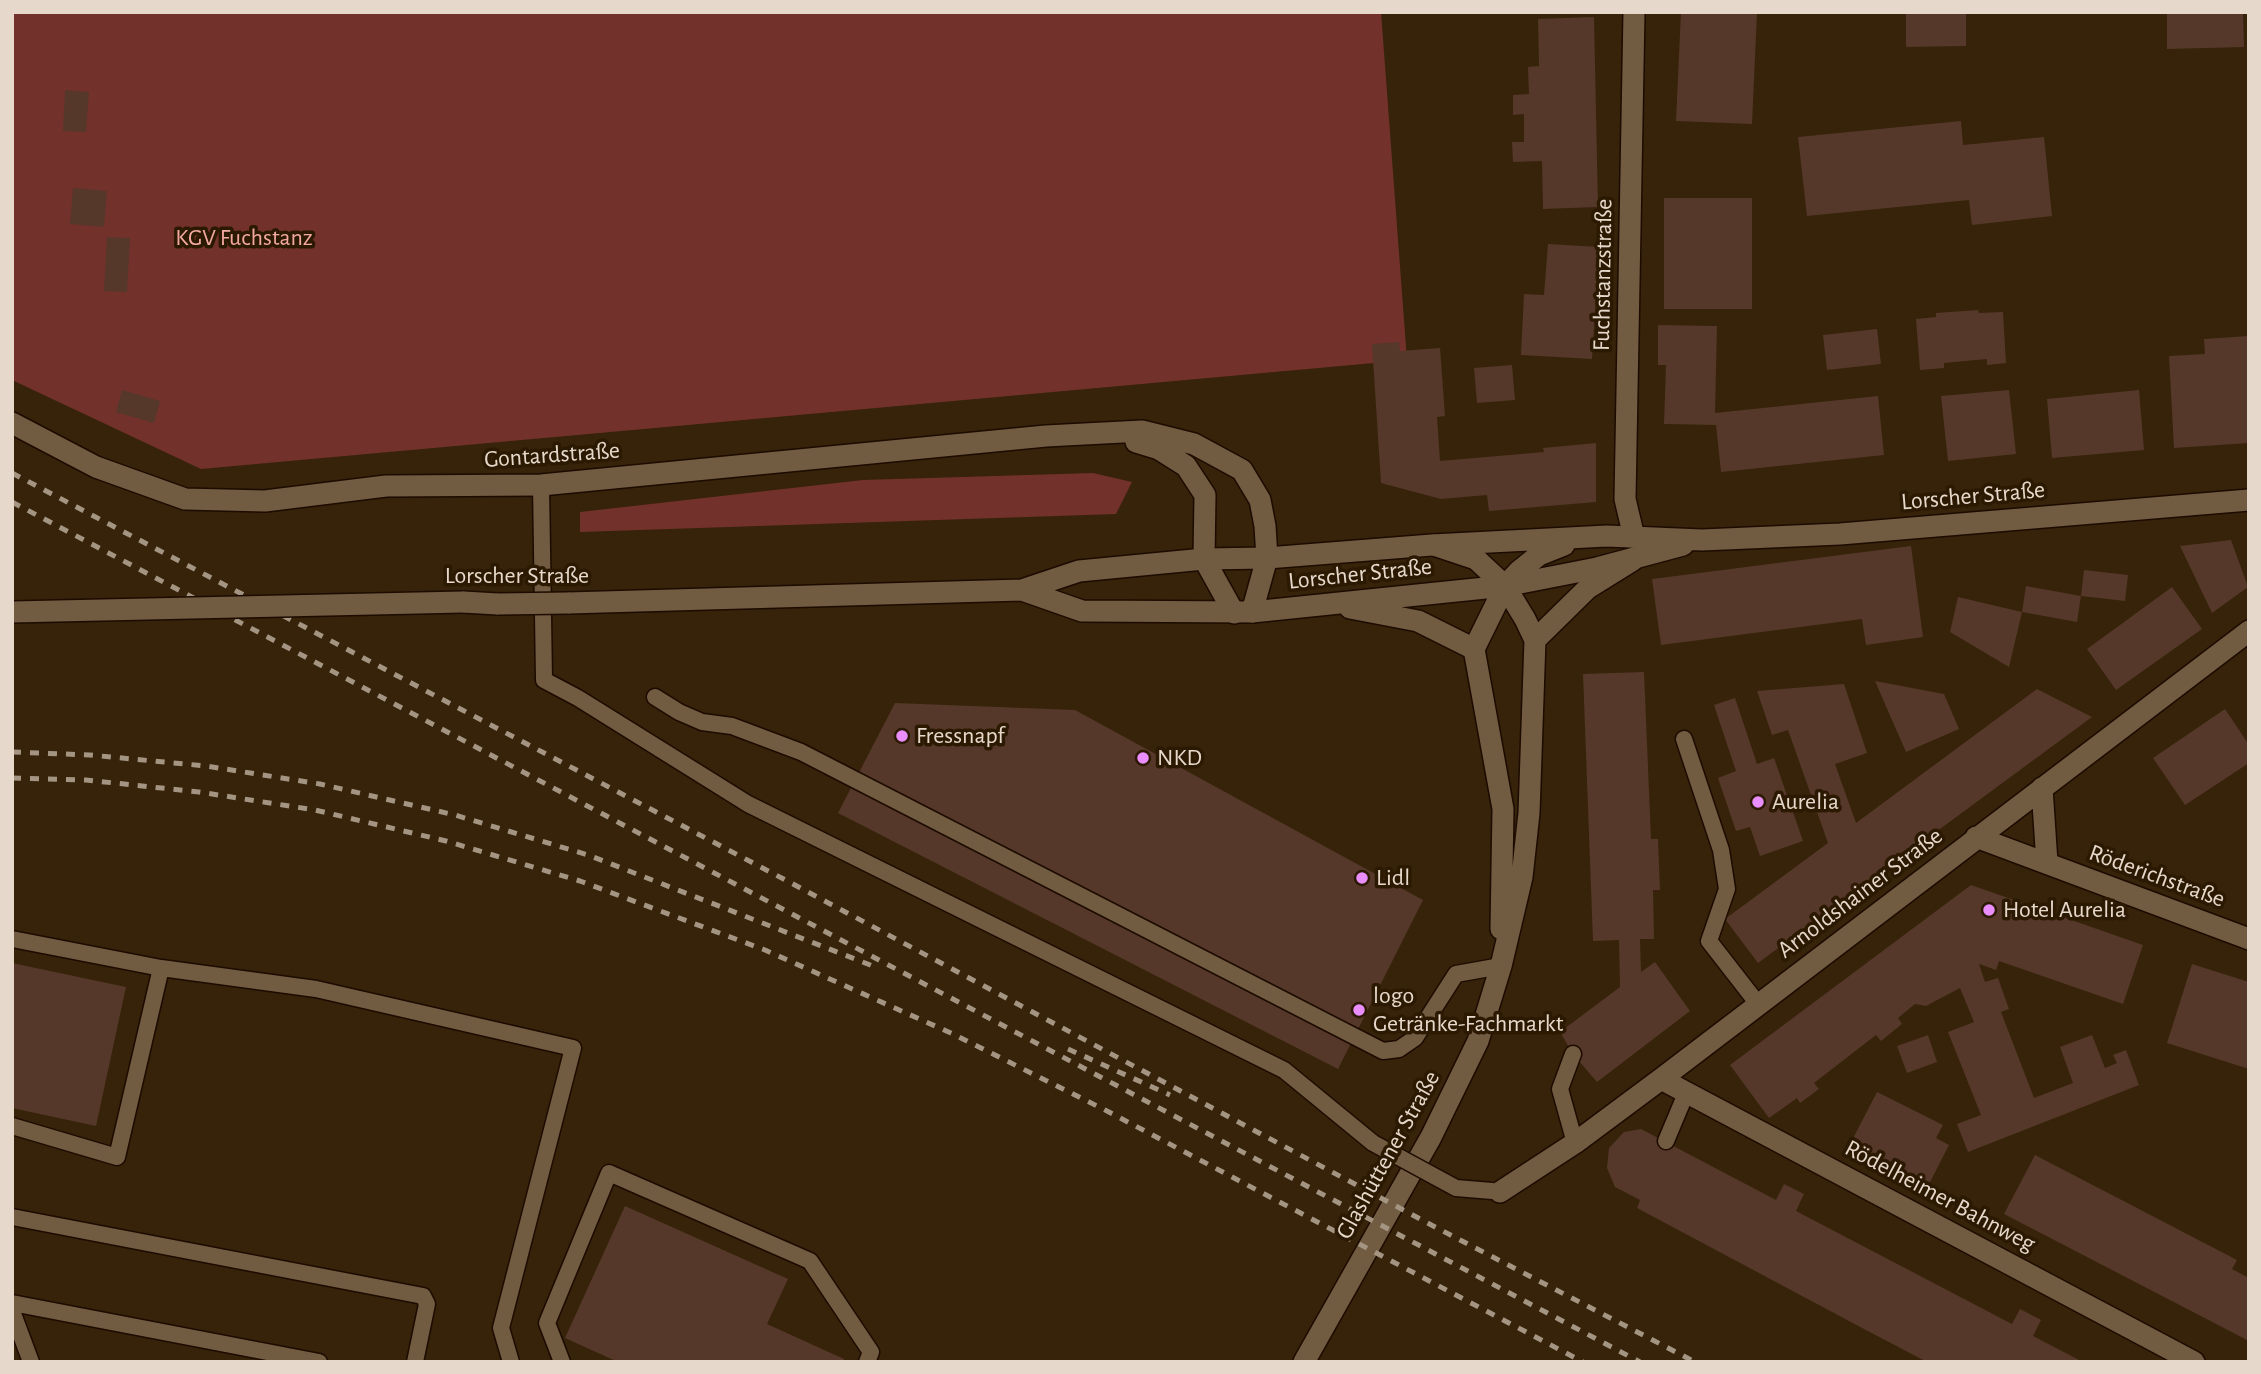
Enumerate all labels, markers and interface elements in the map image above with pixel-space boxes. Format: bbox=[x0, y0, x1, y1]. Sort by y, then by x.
street label: Fuchstanzstraße bbox=[1587, 199, 1619, 351]
park label: KGV Fuchstanz bbox=[175, 224, 313, 252]
street label: Gontardstraße bbox=[483, 436, 621, 474]
street label: Lorscher Straße bbox=[1900, 475, 2046, 517]
street label: Lorscher Straße bbox=[1287, 552, 1433, 596]
street label: Lorscher Straße bbox=[445, 562, 589, 590]
place label: Fressnapf bbox=[916, 722, 1005, 750]
marker: Fressnapf bbox=[894, 728, 910, 744]
place label: NKD bbox=[1157, 744, 1202, 772]
marker: NKD bbox=[1135, 750, 1151, 766]
place label: Aurelia bbox=[1772, 788, 1839, 816]
marker: Aurelia bbox=[1750, 794, 1766, 810]
street label: Arnoldshainer Straße bbox=[1772, 822, 1948, 964]
street label: Röderichstraße bbox=[2085, 838, 2229, 914]
place label: Lidl bbox=[1376, 864, 1410, 892]
marker: Lidl bbox=[1354, 870, 1370, 886]
place label: Hotel Aurelia bbox=[2003, 896, 2126, 924]
marker: Hotel Aurelia bbox=[1981, 902, 1997, 918]
place label: logo Getränke-Fachmarkt bbox=[1373, 982, 1563, 1038]
marker: logo Getränke-Fachmarkt bbox=[1351, 1002, 1367, 1018]
street label: Glashüttener Straße bbox=[1330, 1066, 1446, 1244]
street label: Rödelheimer Bahnweg bbox=[1840, 1134, 2040, 1258]

